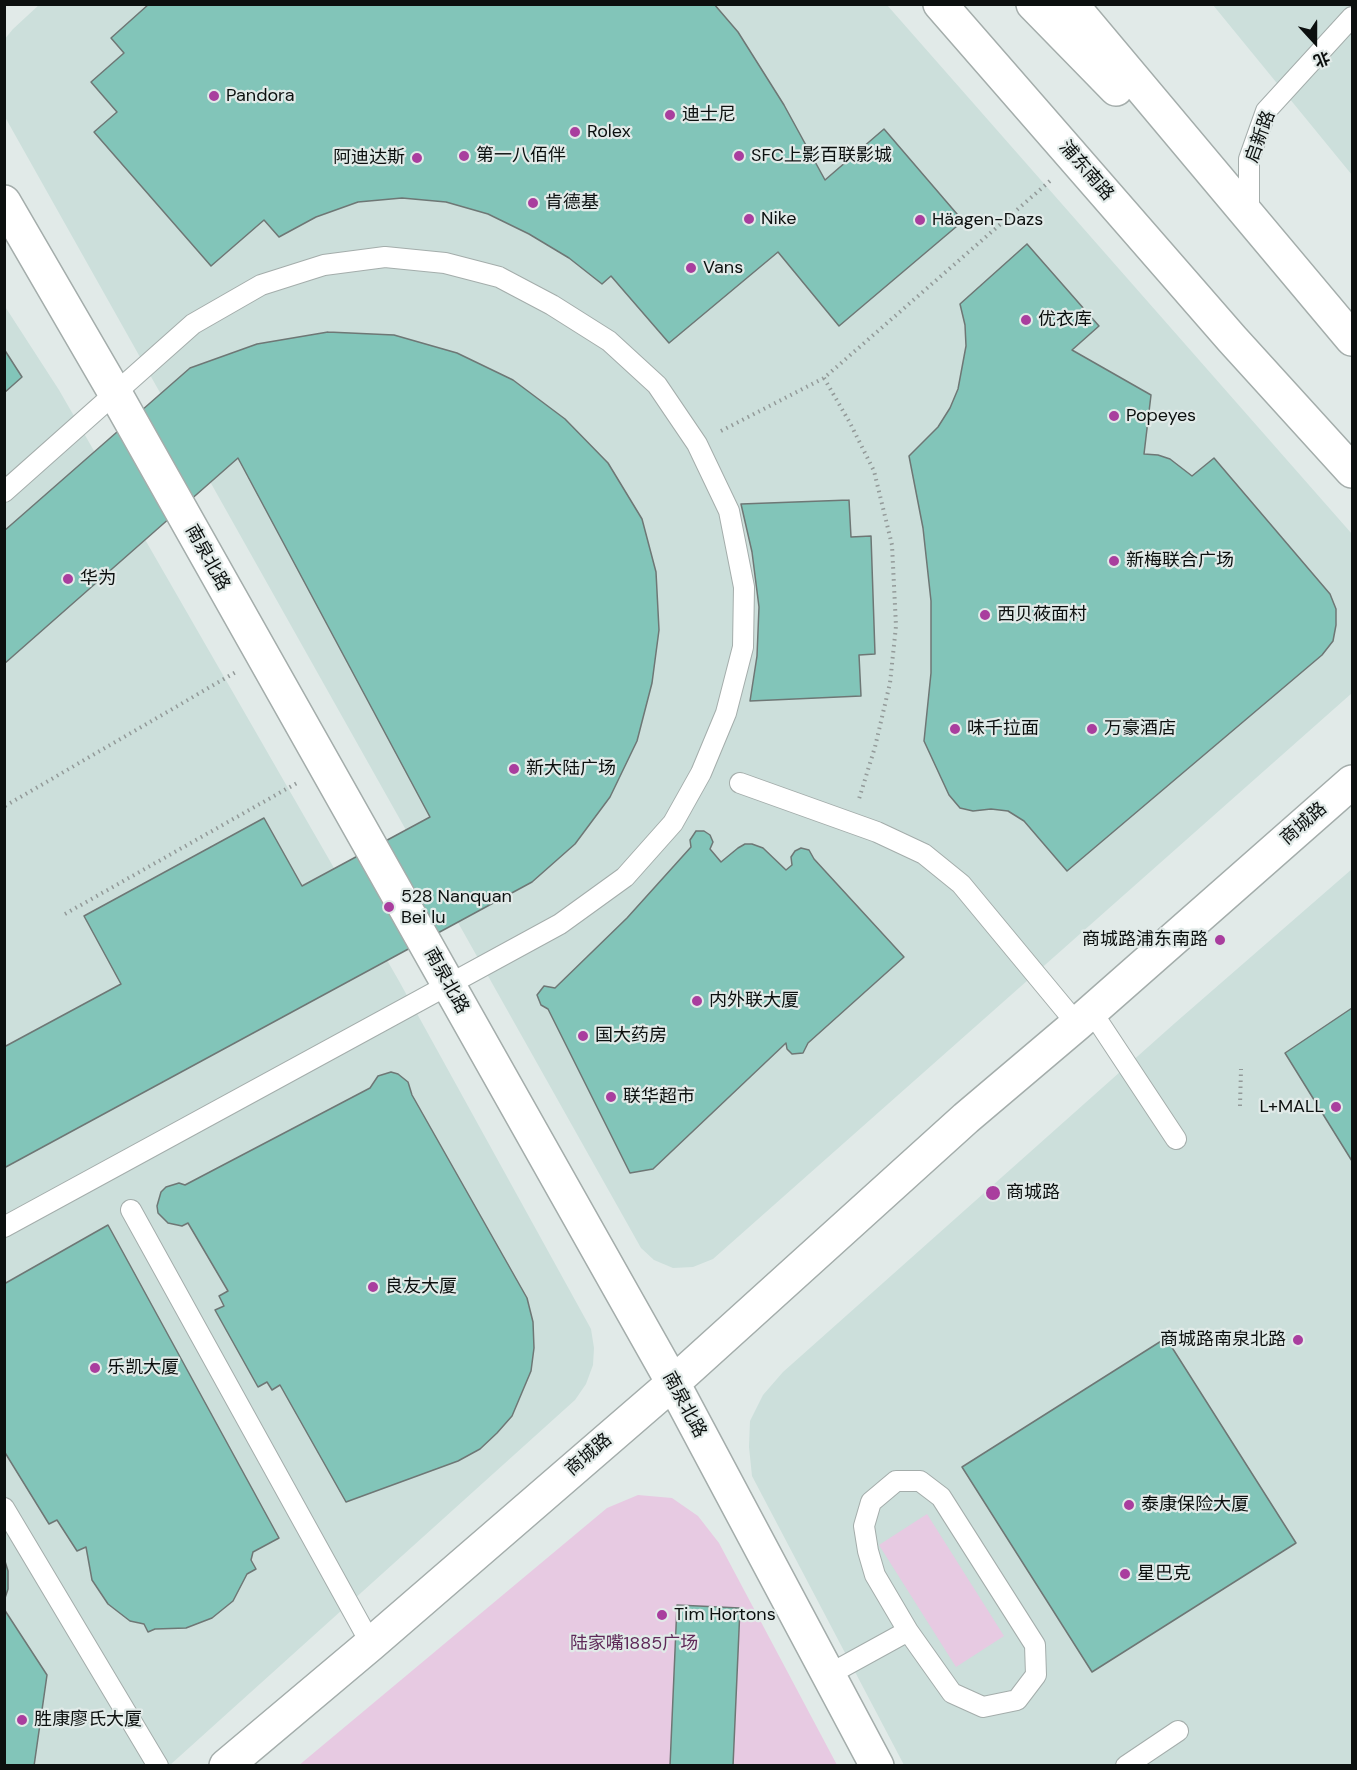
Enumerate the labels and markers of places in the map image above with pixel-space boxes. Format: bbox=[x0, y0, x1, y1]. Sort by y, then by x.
place label: Pandora bbox=[226, 85, 295, 107]
marker: Pandora bbox=[207, 89, 221, 103]
place label: 迪士尼 bbox=[682, 104, 736, 126]
marker: 迪士尼 bbox=[663, 108, 677, 122]
place label: Rolex bbox=[587, 121, 631, 143]
marker: Rolex bbox=[568, 125, 582, 139]
place label: 第一八佰伴 bbox=[476, 145, 566, 167]
place label: SFC上影百联影城 bbox=[751, 145, 892, 167]
place label: 阿迪达斯 bbox=[333, 147, 405, 169]
marker: 第一八佰伴 bbox=[457, 149, 471, 163]
marker: SFC上影百联影城 bbox=[732, 149, 746, 163]
marker: 阿迪达斯 bbox=[410, 151, 424, 165]
place label: 肯德基 bbox=[545, 192, 599, 214]
marker: 肯德基 bbox=[526, 196, 540, 210]
place label: Nike bbox=[761, 208, 796, 230]
place label: Häagen-Dazs bbox=[932, 209, 1043, 231]
marker: Nike bbox=[742, 212, 756, 226]
marker: Häagen-Dazs bbox=[913, 213, 927, 227]
place label: Vans bbox=[703, 257, 743, 279]
marker: Vans bbox=[684, 261, 698, 275]
place label: 优衣库 bbox=[1038, 309, 1092, 331]
marker: 优衣库 bbox=[1019, 313, 1033, 327]
place label: Popeyes bbox=[1126, 405, 1196, 427]
marker: Popeyes bbox=[1107, 409, 1121, 423]
place label: 新梅联合广场 bbox=[1126, 550, 1234, 572]
marker: 新梅联合广场 bbox=[1107, 554, 1121, 568]
place label: 华为 bbox=[80, 568, 116, 590]
marker: 华为 bbox=[61, 572, 75, 586]
place label: 西贝莜面村 bbox=[997, 604, 1087, 626]
marker: 西贝莜面村 bbox=[978, 608, 992, 622]
place label: 味千拉面 bbox=[967, 718, 1039, 740]
place label: 万豪酒店 bbox=[1104, 718, 1176, 740]
marker: 味千拉面 bbox=[948, 722, 962, 736]
marker: 万豪酒店 bbox=[1085, 722, 1099, 736]
place label: 新大陆广场 bbox=[526, 758, 616, 780]
marker: 新大陆广场 bbox=[507, 762, 521, 776]
place label: 528 Nanquan Bei lu bbox=[401, 886, 512, 928]
marker: 528 Nanquan Bei lu bbox=[382, 900, 396, 914]
place label: 商城路浦东南路 bbox=[1082, 929, 1208, 951]
marker: 商城路浦东南路 bbox=[1213, 933, 1227, 947]
place label: 内外联大厦 bbox=[709, 990, 799, 1012]
marker: 内外联大厦 bbox=[690, 994, 704, 1008]
place label: 国大药房 bbox=[595, 1025, 667, 1047]
marker: 国大药房 bbox=[576, 1029, 590, 1043]
place label: 联华超市 bbox=[623, 1086, 695, 1108]
marker: 联华超市 bbox=[604, 1090, 618, 1104]
place label: L+MALL bbox=[1260, 1096, 1324, 1118]
marker: L+MALL bbox=[1329, 1100, 1343, 1114]
place label: 商城路 bbox=[1006, 1182, 1060, 1204]
marker: 商城路 bbox=[984, 1184, 1002, 1202]
place label: 良友大厦 bbox=[385, 1276, 457, 1298]
marker: 良友大厦 bbox=[366, 1280, 380, 1294]
place label: 商城路南泉北路 bbox=[1160, 1329, 1286, 1351]
marker: 商城路南泉北路 bbox=[1291, 1333, 1305, 1347]
place label: 乐凯大厦 bbox=[107, 1357, 179, 1379]
marker: 乐凯大厦 bbox=[88, 1361, 102, 1375]
place label: 泰康保险大厦 bbox=[1141, 1494, 1249, 1516]
marker: 泰康保险大厦 bbox=[1122, 1498, 1136, 1512]
place label: 星巴克 bbox=[1137, 1563, 1191, 1585]
marker: 星巴克 bbox=[1118, 1567, 1132, 1581]
place label: Tim Hortons bbox=[674, 1604, 776, 1626]
marker: Tim Hortons bbox=[655, 1608, 669, 1622]
place label: 胜康廖氏大厦 bbox=[34, 1709, 142, 1731]
marker: 胜康廖氏大厦 bbox=[15, 1713, 29, 1727]

